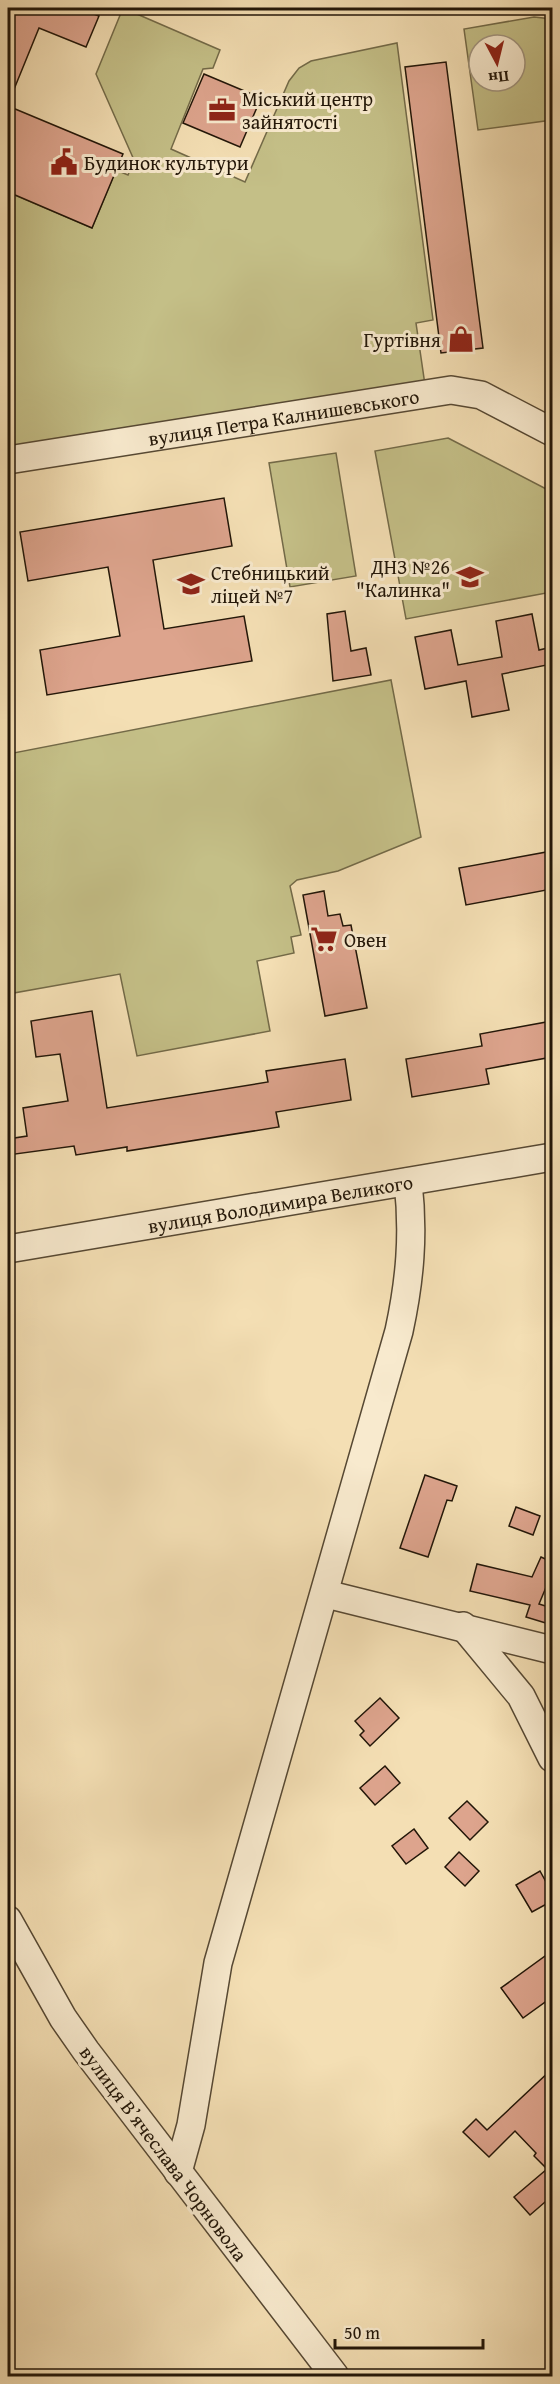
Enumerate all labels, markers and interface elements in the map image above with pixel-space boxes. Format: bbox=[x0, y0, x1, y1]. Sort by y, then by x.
north arrow bbox=[467, 33, 527, 93]
text: Пн bbox=[487, 65, 511, 91]
place label: Міський центр зайнятості bbox=[242, 84, 373, 136]
office icon: Міський центр зайнятості bbox=[207, 95, 237, 125]
public building icon: Будинок культури bbox=[49, 147, 79, 177]
place label: Будинок культури bbox=[84, 148, 249, 177]
shop icon: Гуртівня bbox=[446, 324, 476, 354]
place label: Гуртівня bbox=[364, 325, 441, 354]
street label: вулиця Петра Калнишевського bbox=[146, 381, 421, 452]
place label: ДНЗ №26 "Калинка" bbox=[356, 552, 450, 604]
place label: Стебницький ліцей №7 bbox=[211, 558, 330, 610]
school or university icon: ДНЗ №26 "Калинка" bbox=[455, 562, 485, 592]
school or university icon: Стебницький ліцей №7 bbox=[176, 569, 206, 599]
supermarket icon: Овен bbox=[309, 924, 339, 954]
place label: Овен bbox=[344, 925, 387, 954]
street label: вулиця Володимира Великого bbox=[145, 1166, 415, 1240]
street label: вулиця Вʼячеслава Чорновола bbox=[73, 2039, 255, 2267]
scale bar bbox=[335, 2312, 484, 2350]
text: 50 m bbox=[344, 2319, 380, 2346]

